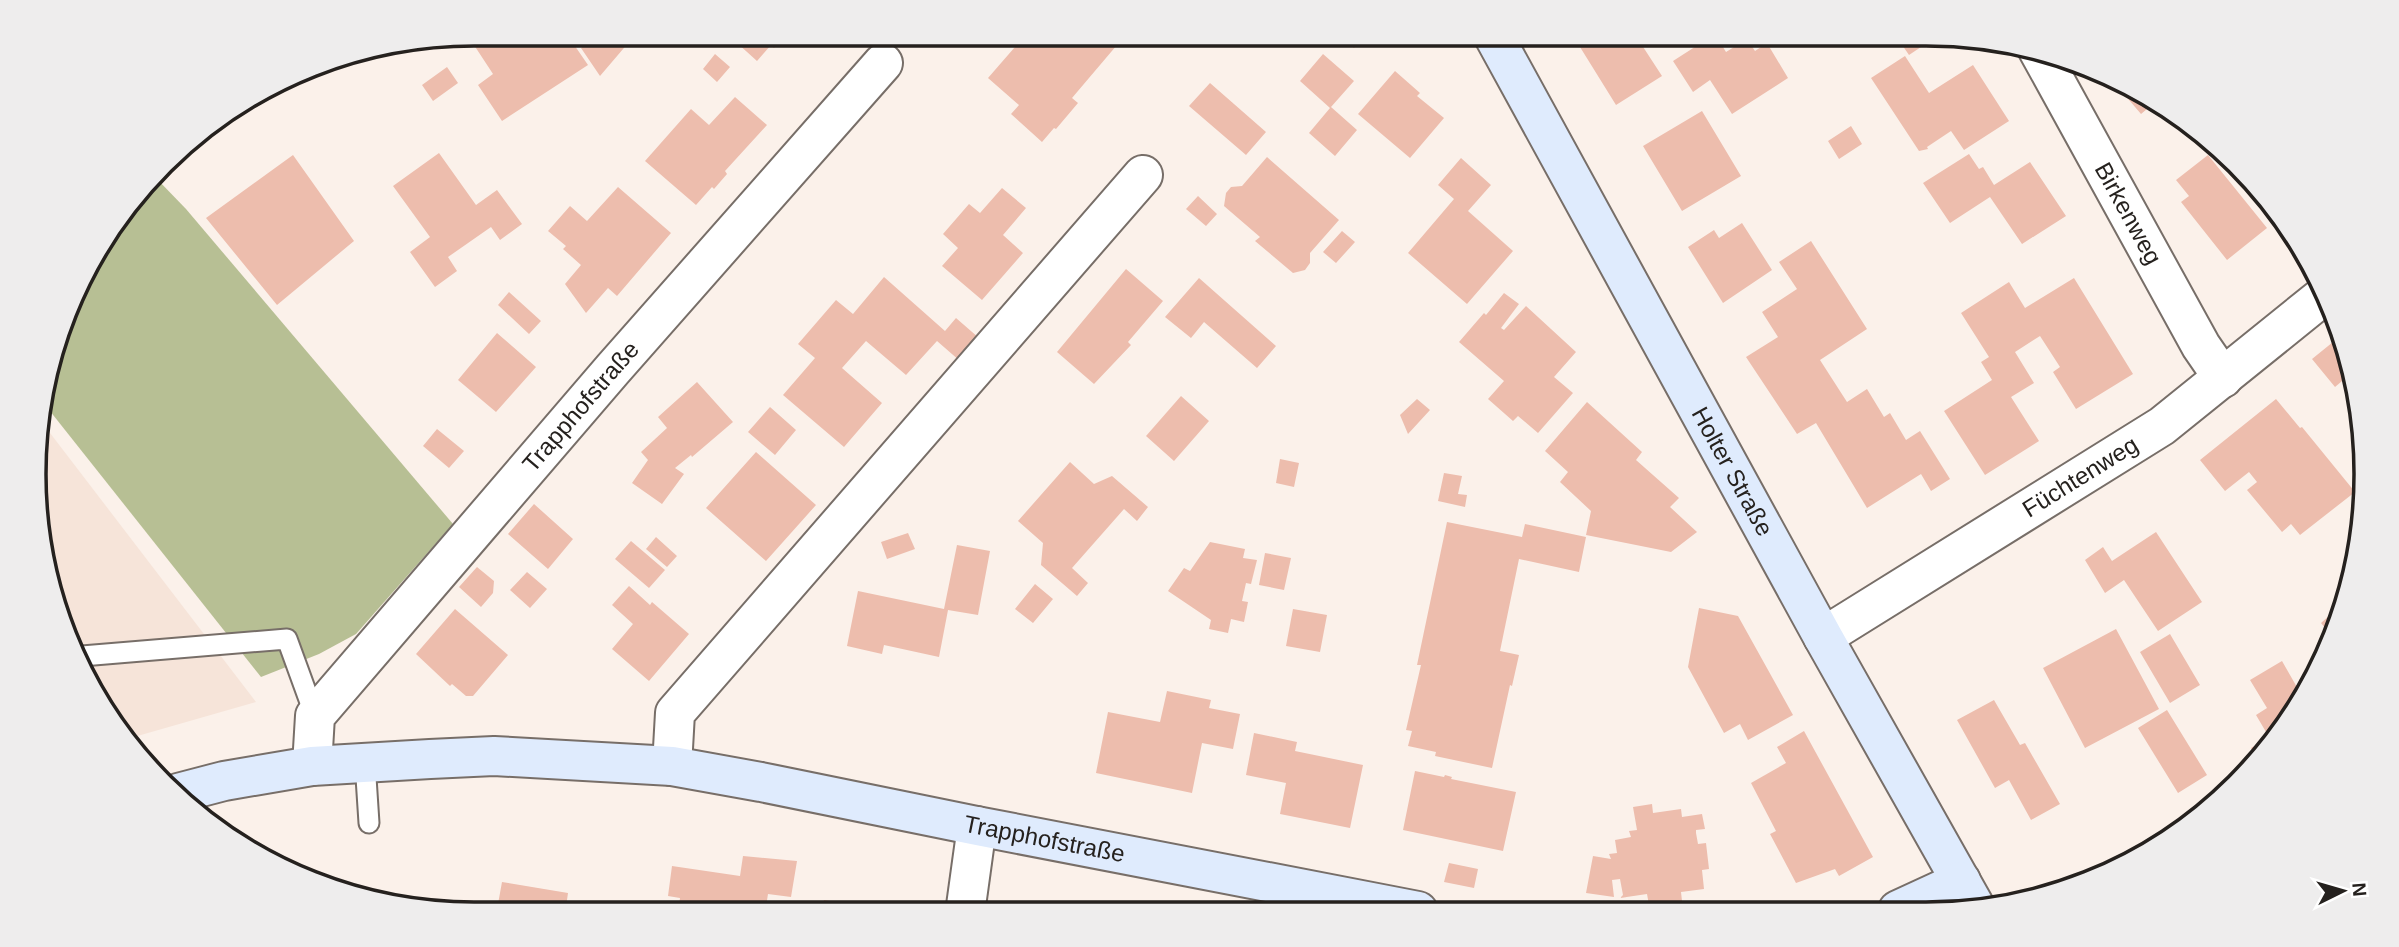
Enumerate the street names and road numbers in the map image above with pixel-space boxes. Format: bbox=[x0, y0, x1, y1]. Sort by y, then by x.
street label: Birkenweg bbox=[2090, 158, 2167, 269]
street label: Trapphofstraße bbox=[517, 336, 644, 477]
street label: Holter Straße bbox=[1687, 402, 1779, 540]
street label: Füchtenweg bbox=[2017, 430, 2143, 522]
street label: Trapphofstraße bbox=[962, 810, 1127, 867]

